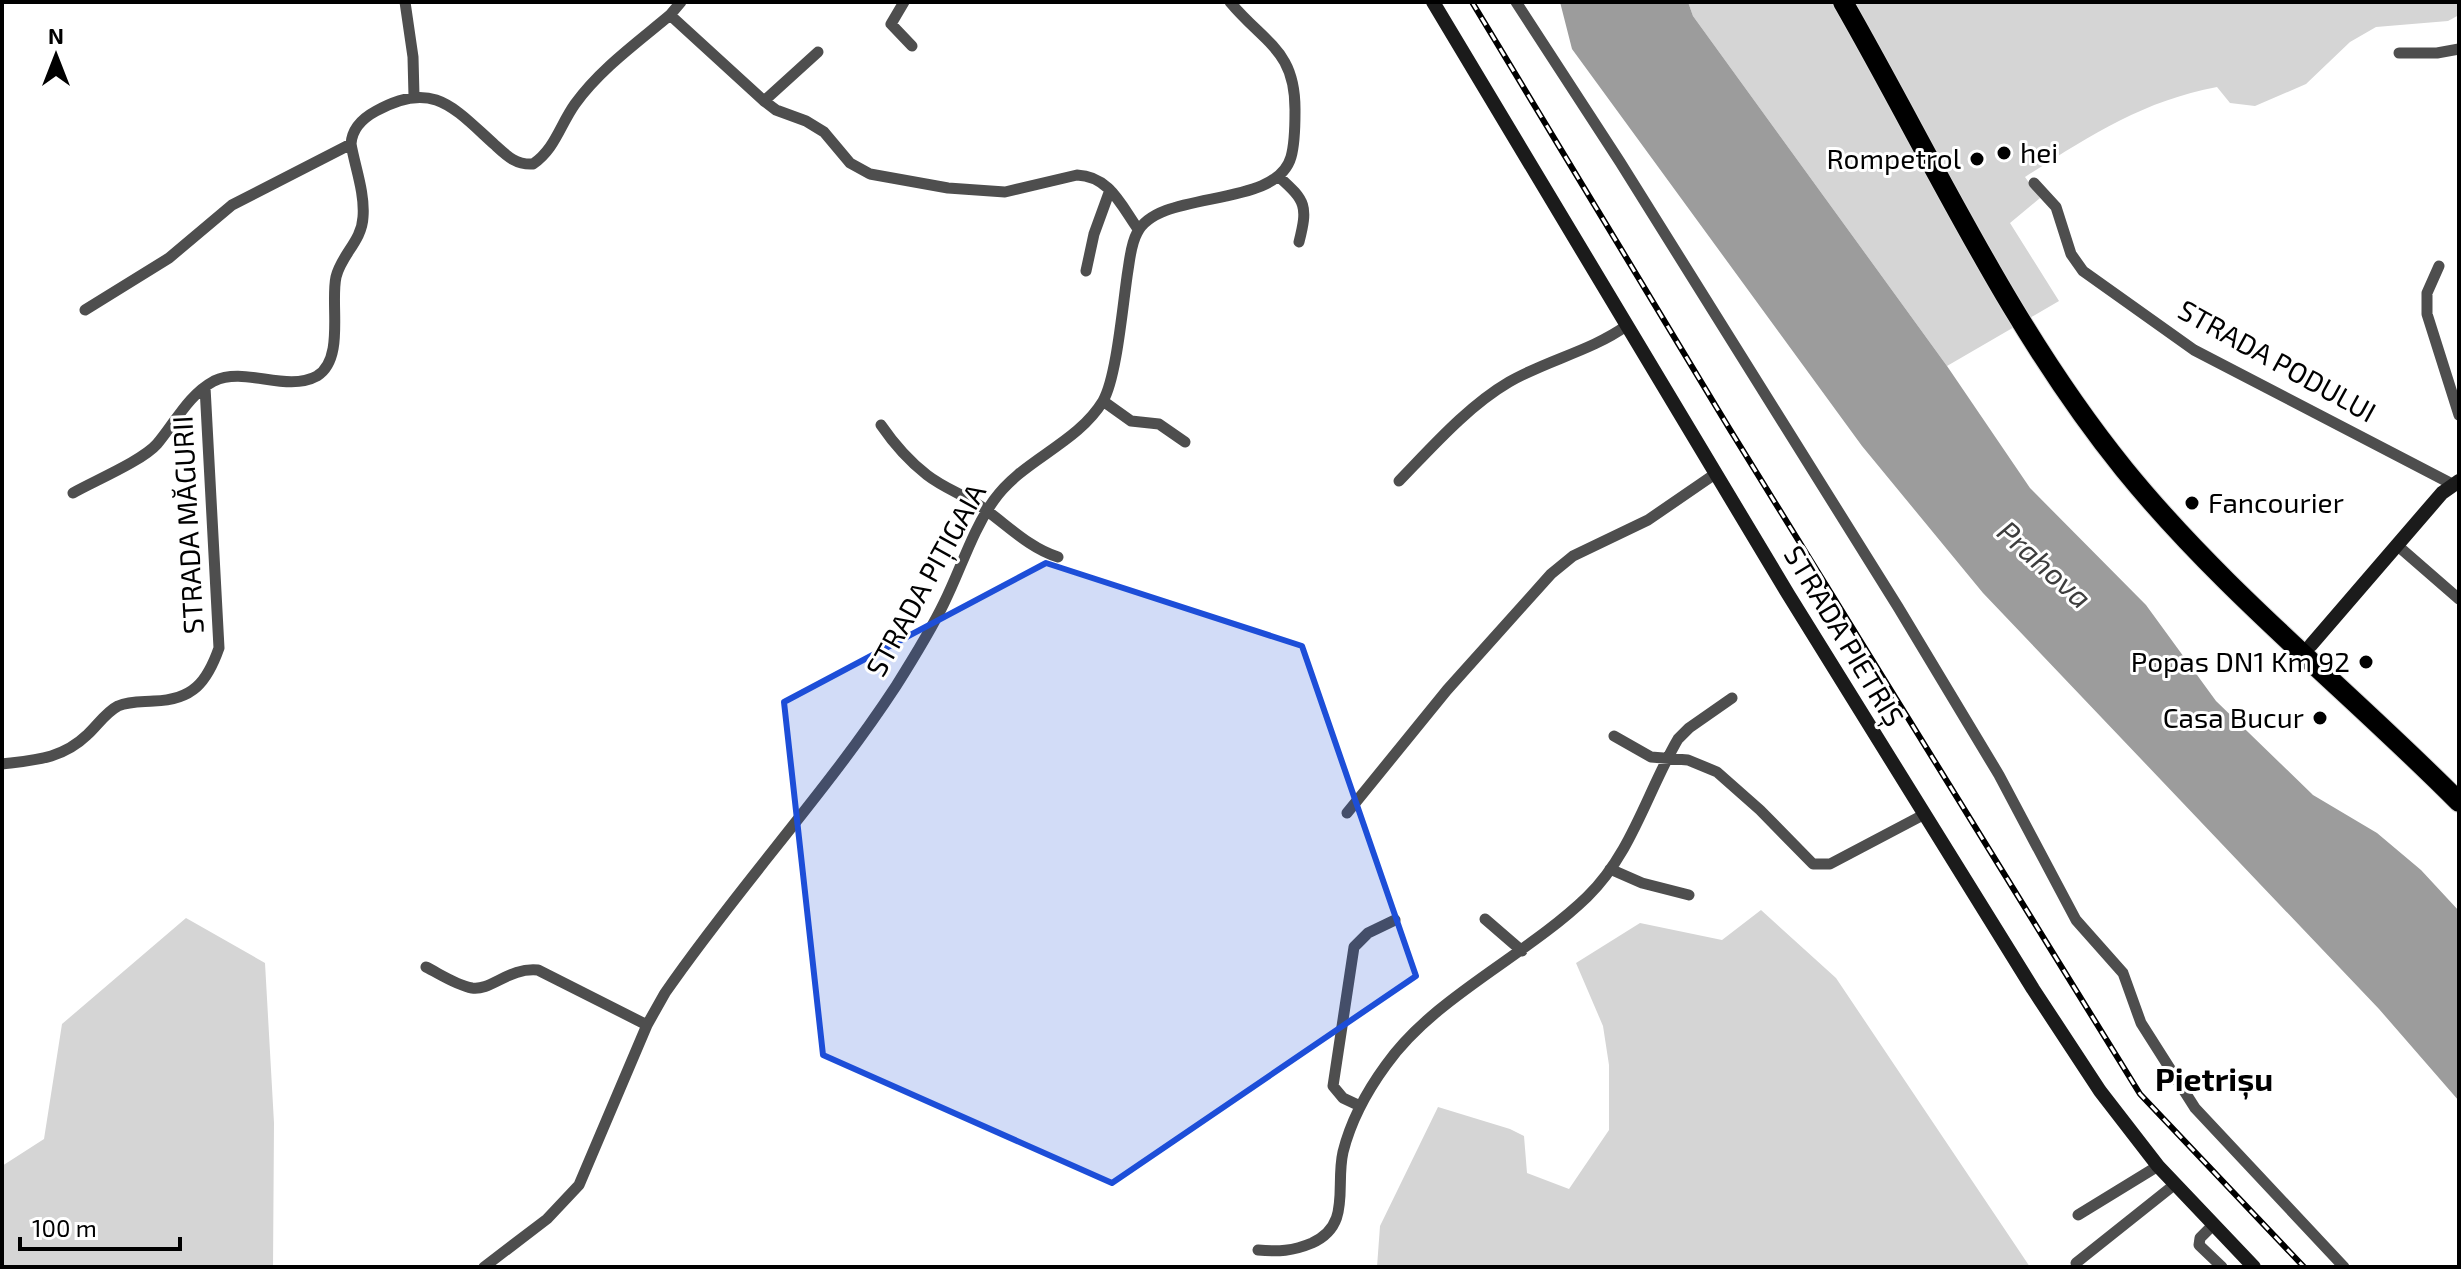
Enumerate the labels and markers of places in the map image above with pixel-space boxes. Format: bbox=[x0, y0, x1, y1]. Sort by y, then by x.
place label: hei bbox=[2020, 135, 2058, 169]
place label: Rompetrol bbox=[1826, 141, 1962, 175]
marker: hei bbox=[1995, 144, 2013, 162]
marker: Rompetrol bbox=[1968, 150, 1986, 168]
place label: Fancourier bbox=[2208, 485, 2344, 519]
marker: Fancourier bbox=[2183, 494, 2201, 512]
place label: Popas DN1 Km 92 bbox=[2131, 644, 2350, 678]
marker: Popas DN1 Km 92 bbox=[2357, 653, 2375, 671]
place label: Casa Bucur bbox=[2163, 700, 2304, 734]
marker: Casa Bucur bbox=[2311, 709, 2329, 727]

